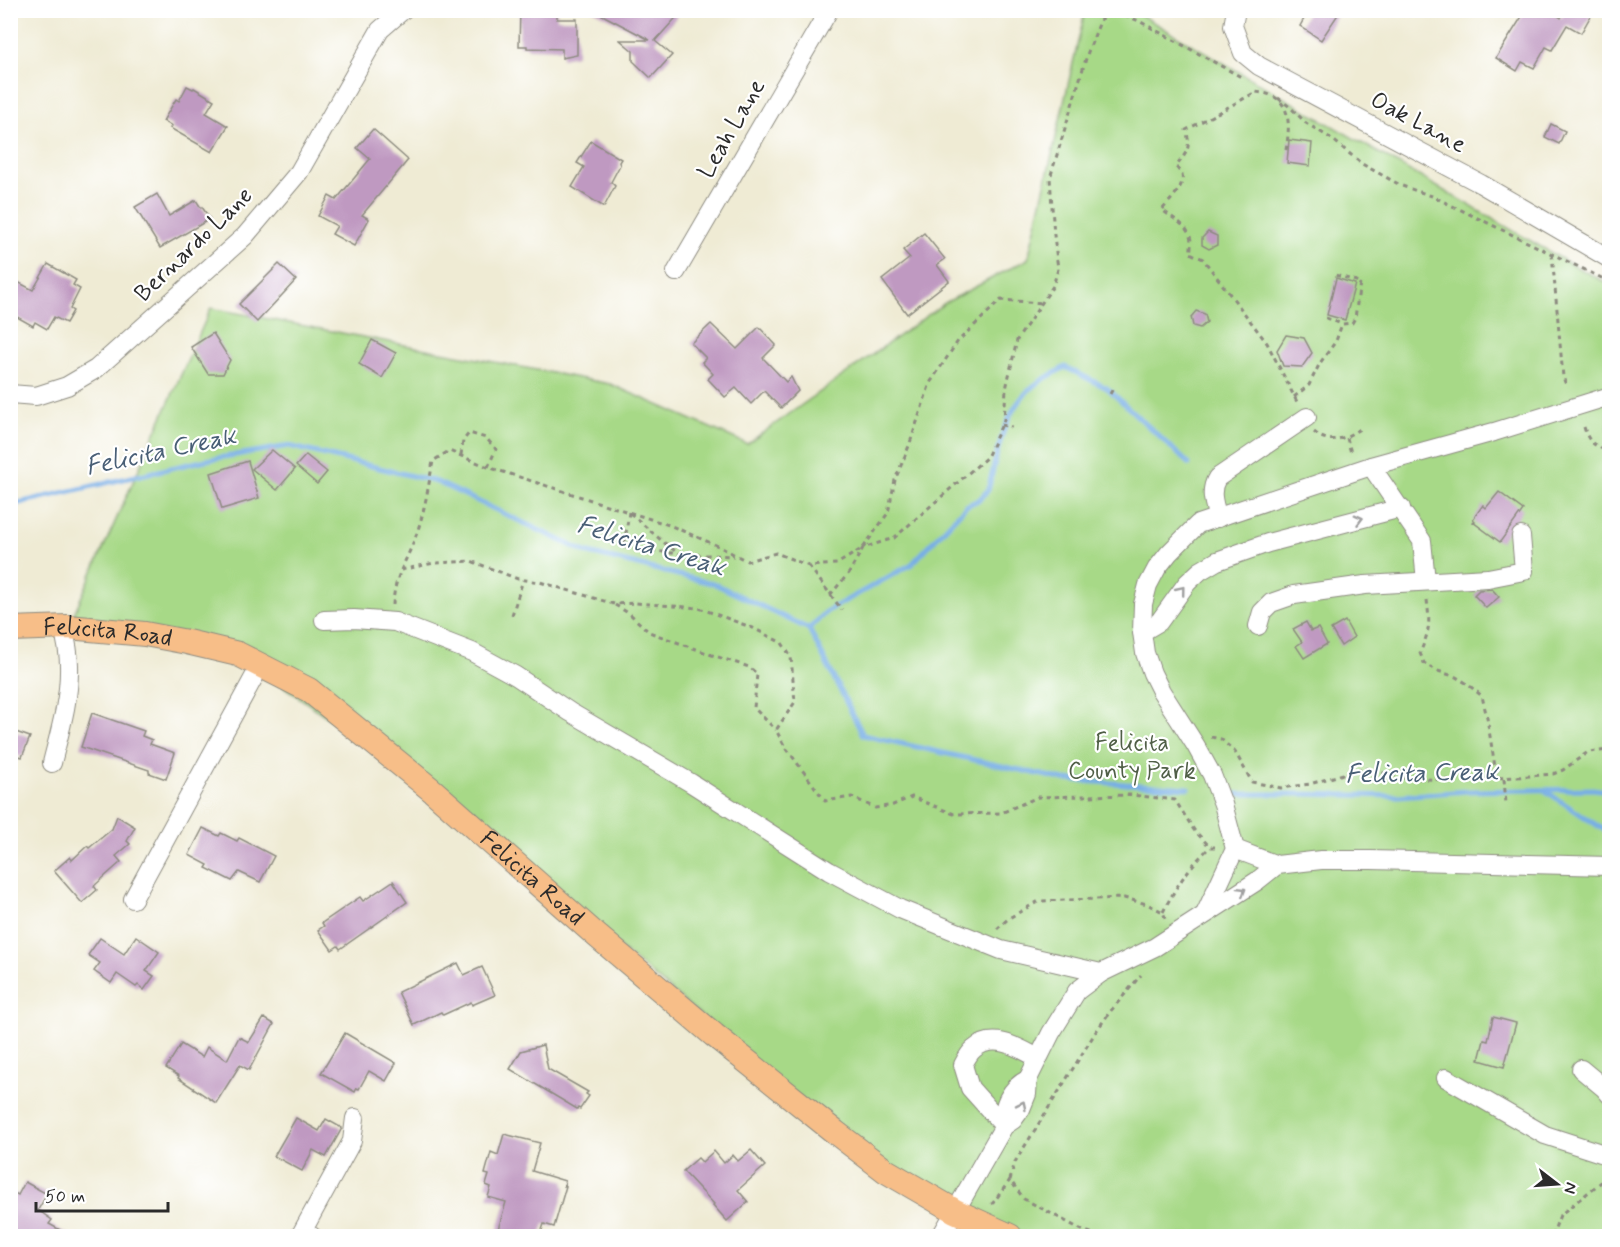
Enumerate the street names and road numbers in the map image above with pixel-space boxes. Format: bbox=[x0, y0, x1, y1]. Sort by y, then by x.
street label: Leah Lane bbox=[691, 74, 773, 184]
street label: Oak Lane bbox=[1365, 85, 1471, 161]
street label: Bernardo Lane bbox=[128, 181, 260, 309]
street label: Felicita Road bbox=[43, 612, 175, 654]
street label: Felicita Road bbox=[473, 824, 591, 933]

